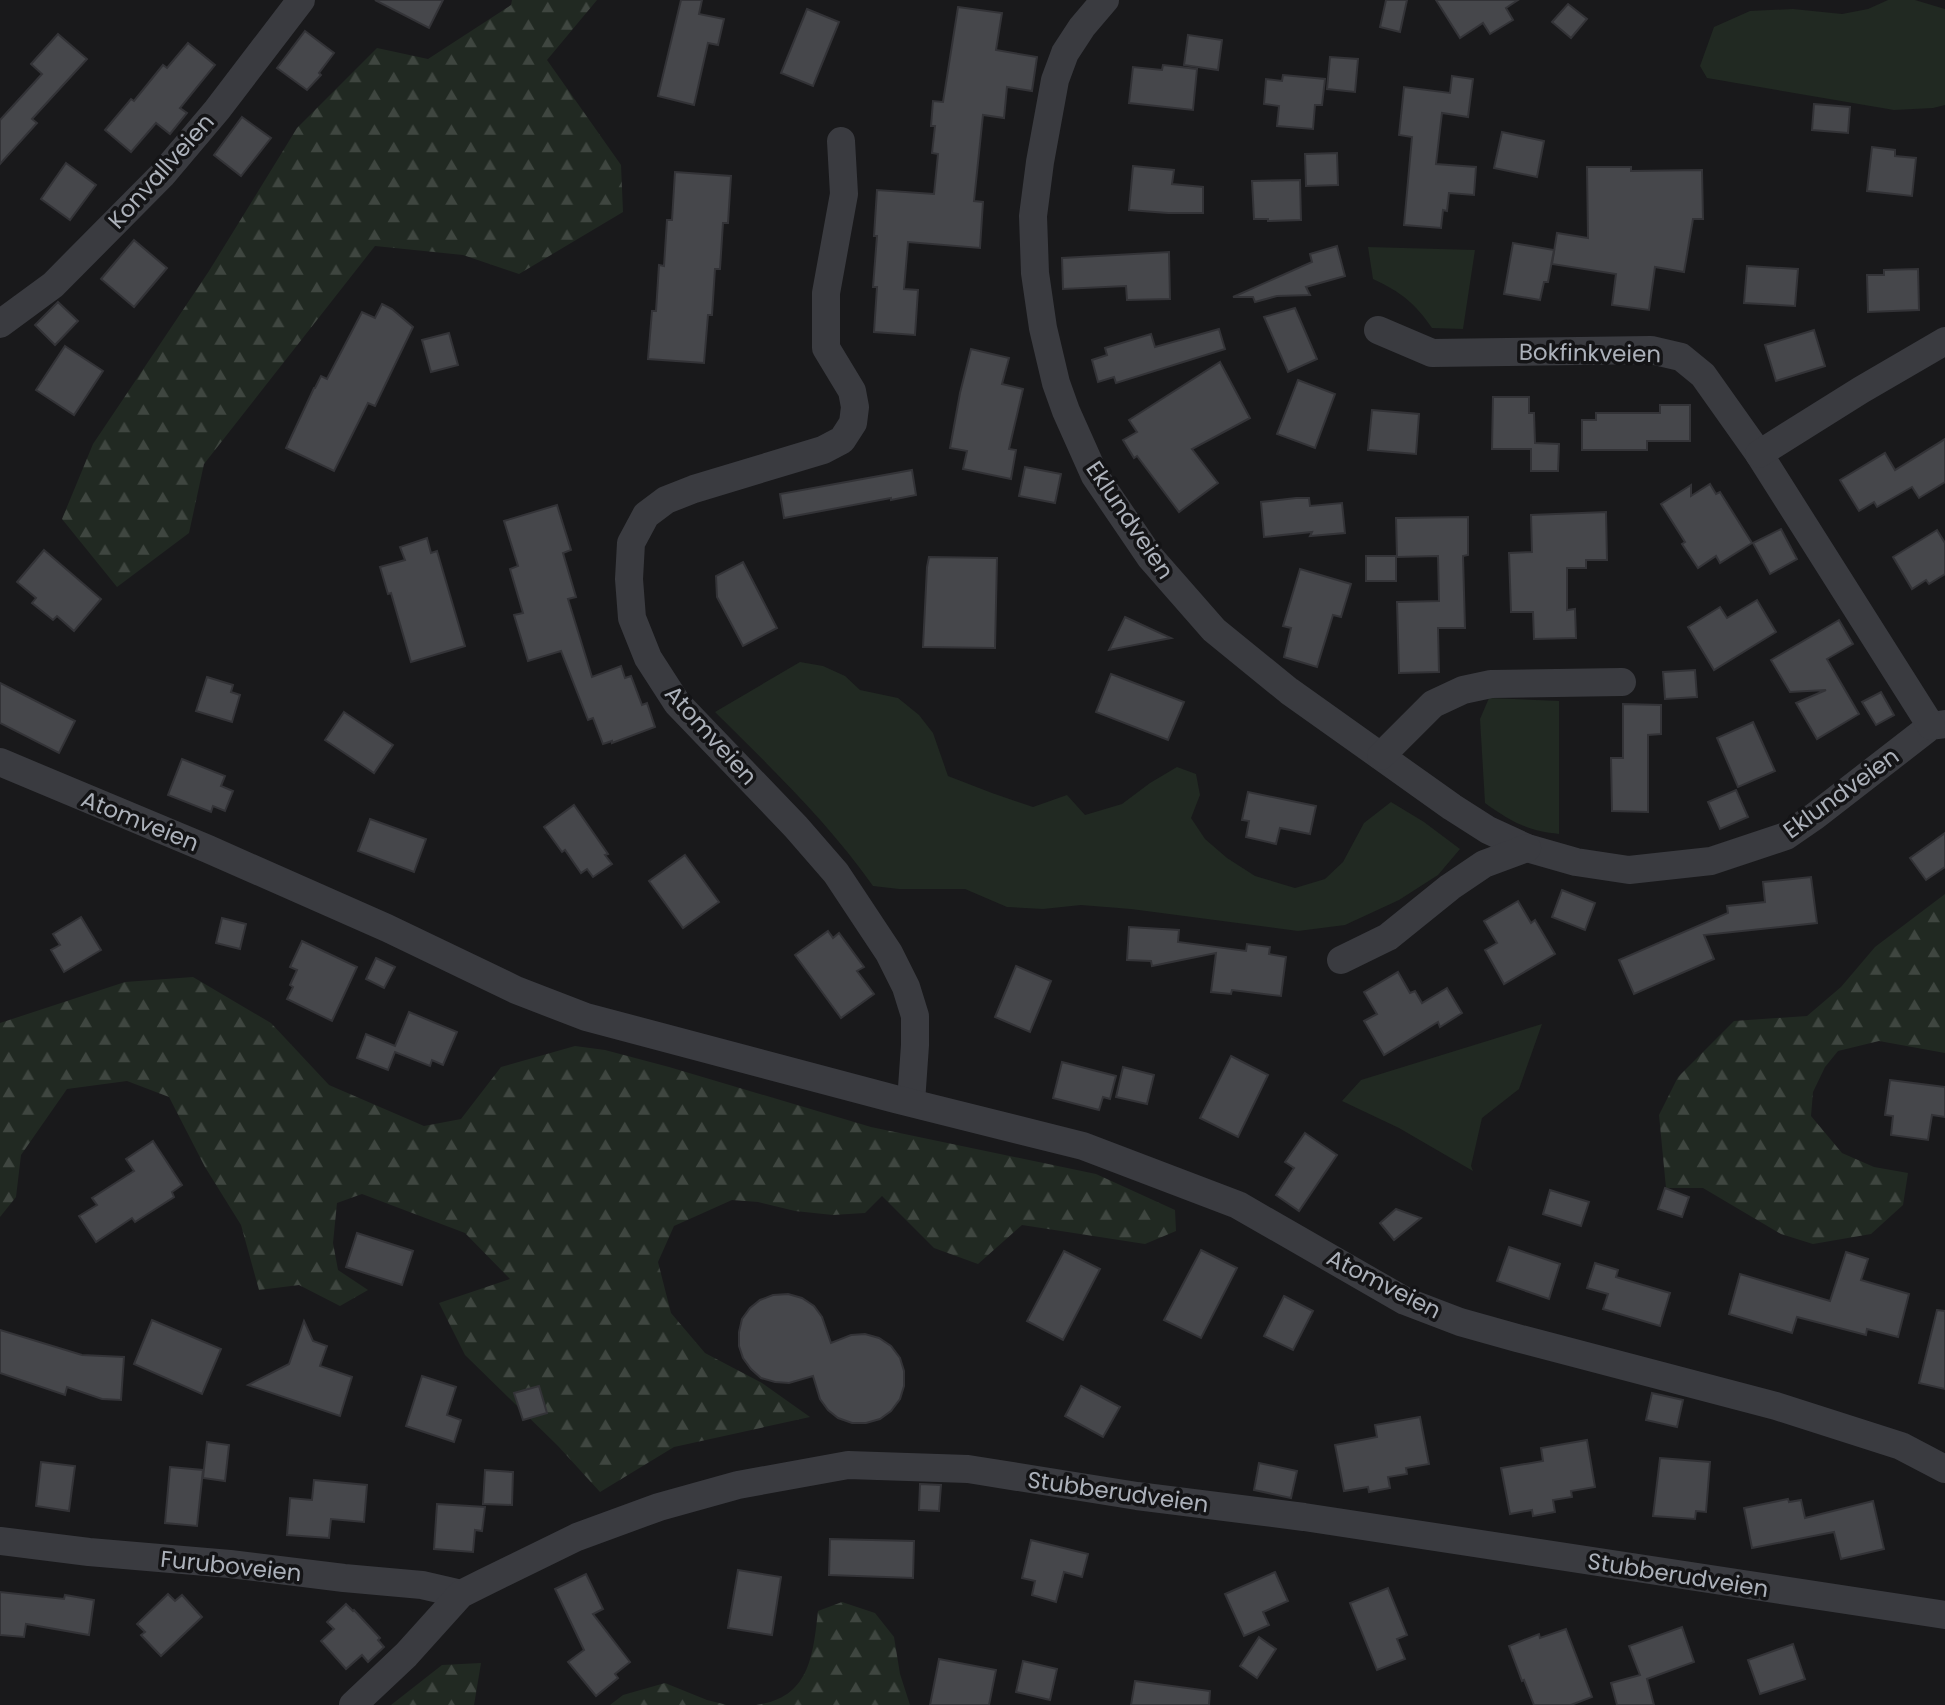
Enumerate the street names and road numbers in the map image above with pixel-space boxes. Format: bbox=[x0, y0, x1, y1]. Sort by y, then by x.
street label: Konvallveien bbox=[101, 106, 221, 236]
street label: Bokfinkveien bbox=[1519, 336, 1661, 370]
street label: Eklundveien bbox=[1079, 455, 1181, 585]
street label: Atomveien bbox=[658, 678, 764, 792]
street label: Eklundveien bbox=[1777, 740, 1905, 846]
street label: Atomveien bbox=[76, 783, 204, 859]
street label: Atomveien bbox=[1321, 1242, 1447, 1326]
street label: Stubberudveien bbox=[1025, 1463, 1211, 1521]
street label: Furuboveien bbox=[159, 1543, 303, 1589]
street label: Stubberudveien bbox=[1585, 1545, 1771, 1605]

